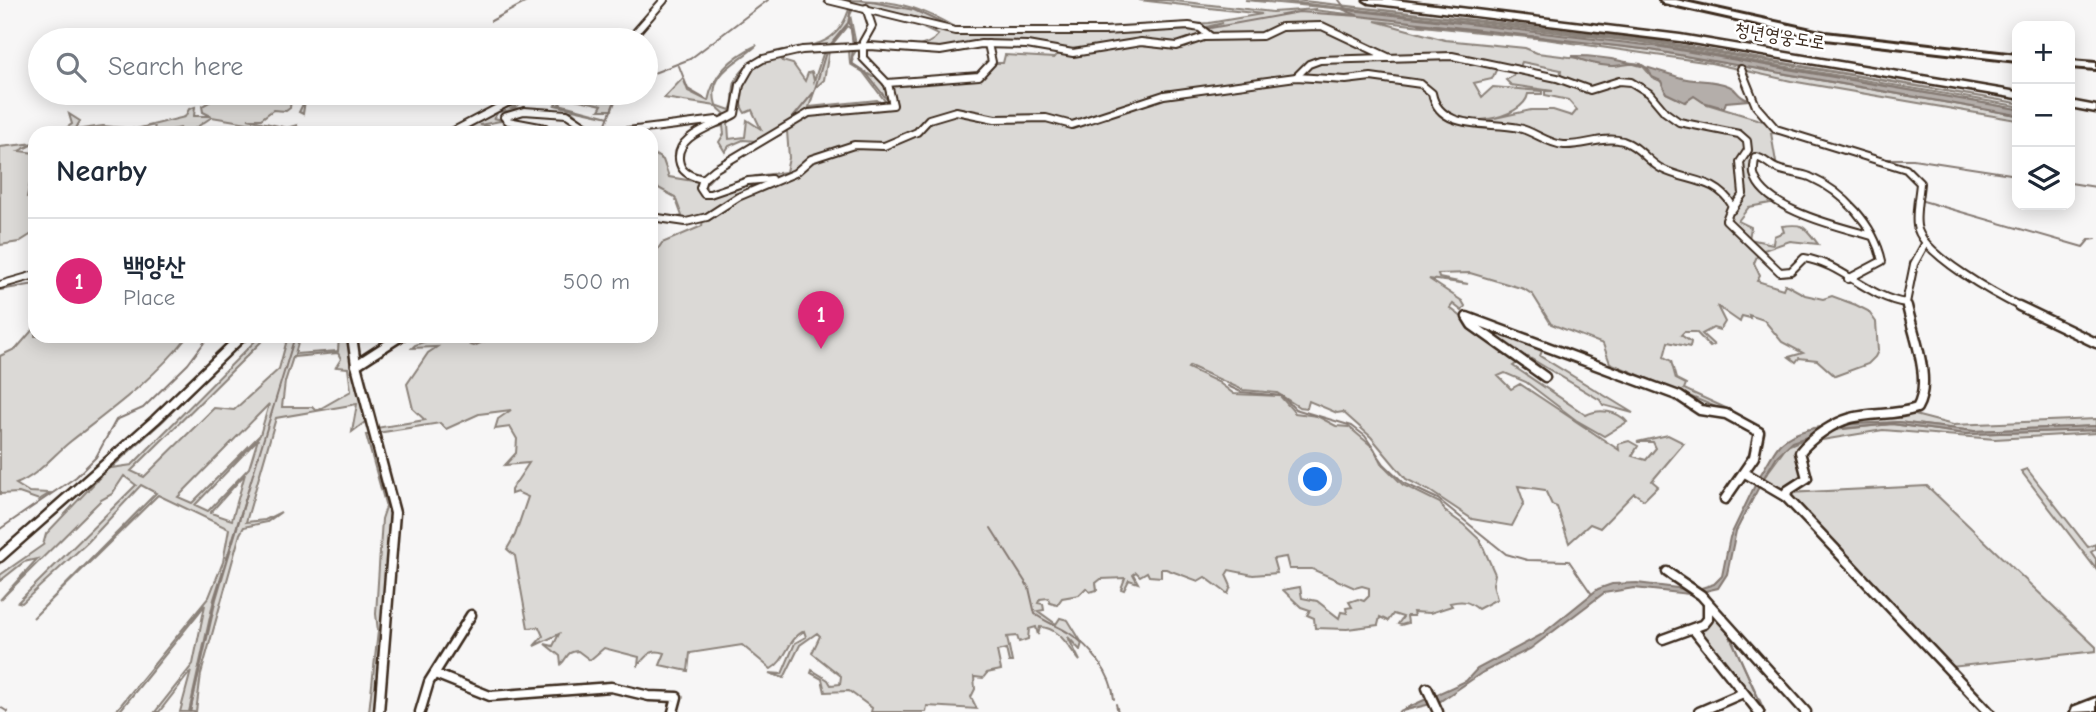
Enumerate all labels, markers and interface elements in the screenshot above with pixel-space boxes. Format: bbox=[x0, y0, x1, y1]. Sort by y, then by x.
street label: 청년영웅도로 bbox=[1733, 18, 1827, 54]
map controls bbox=[2012, 21, 2075, 210]
button: + bbox=[2012, 21, 2075, 84]
search box bbox=[28, 28, 658, 105]
icon: search bbox=[52, 48, 90, 86]
text: Search here bbox=[108, 52, 243, 82]
button: − bbox=[2012, 84, 2075, 147]
button: layers bbox=[2012, 147, 2075, 210]
text: Nearby bbox=[56, 154, 147, 189]
text: 백양산 bbox=[123, 252, 186, 282]
text: 1 bbox=[74, 268, 84, 295]
text: 500 m bbox=[563, 268, 630, 295]
text: Place bbox=[123, 284, 175, 311]
pin: 1 bbox=[798, 291, 844, 349]
your location bbox=[1298, 462, 1332, 496]

